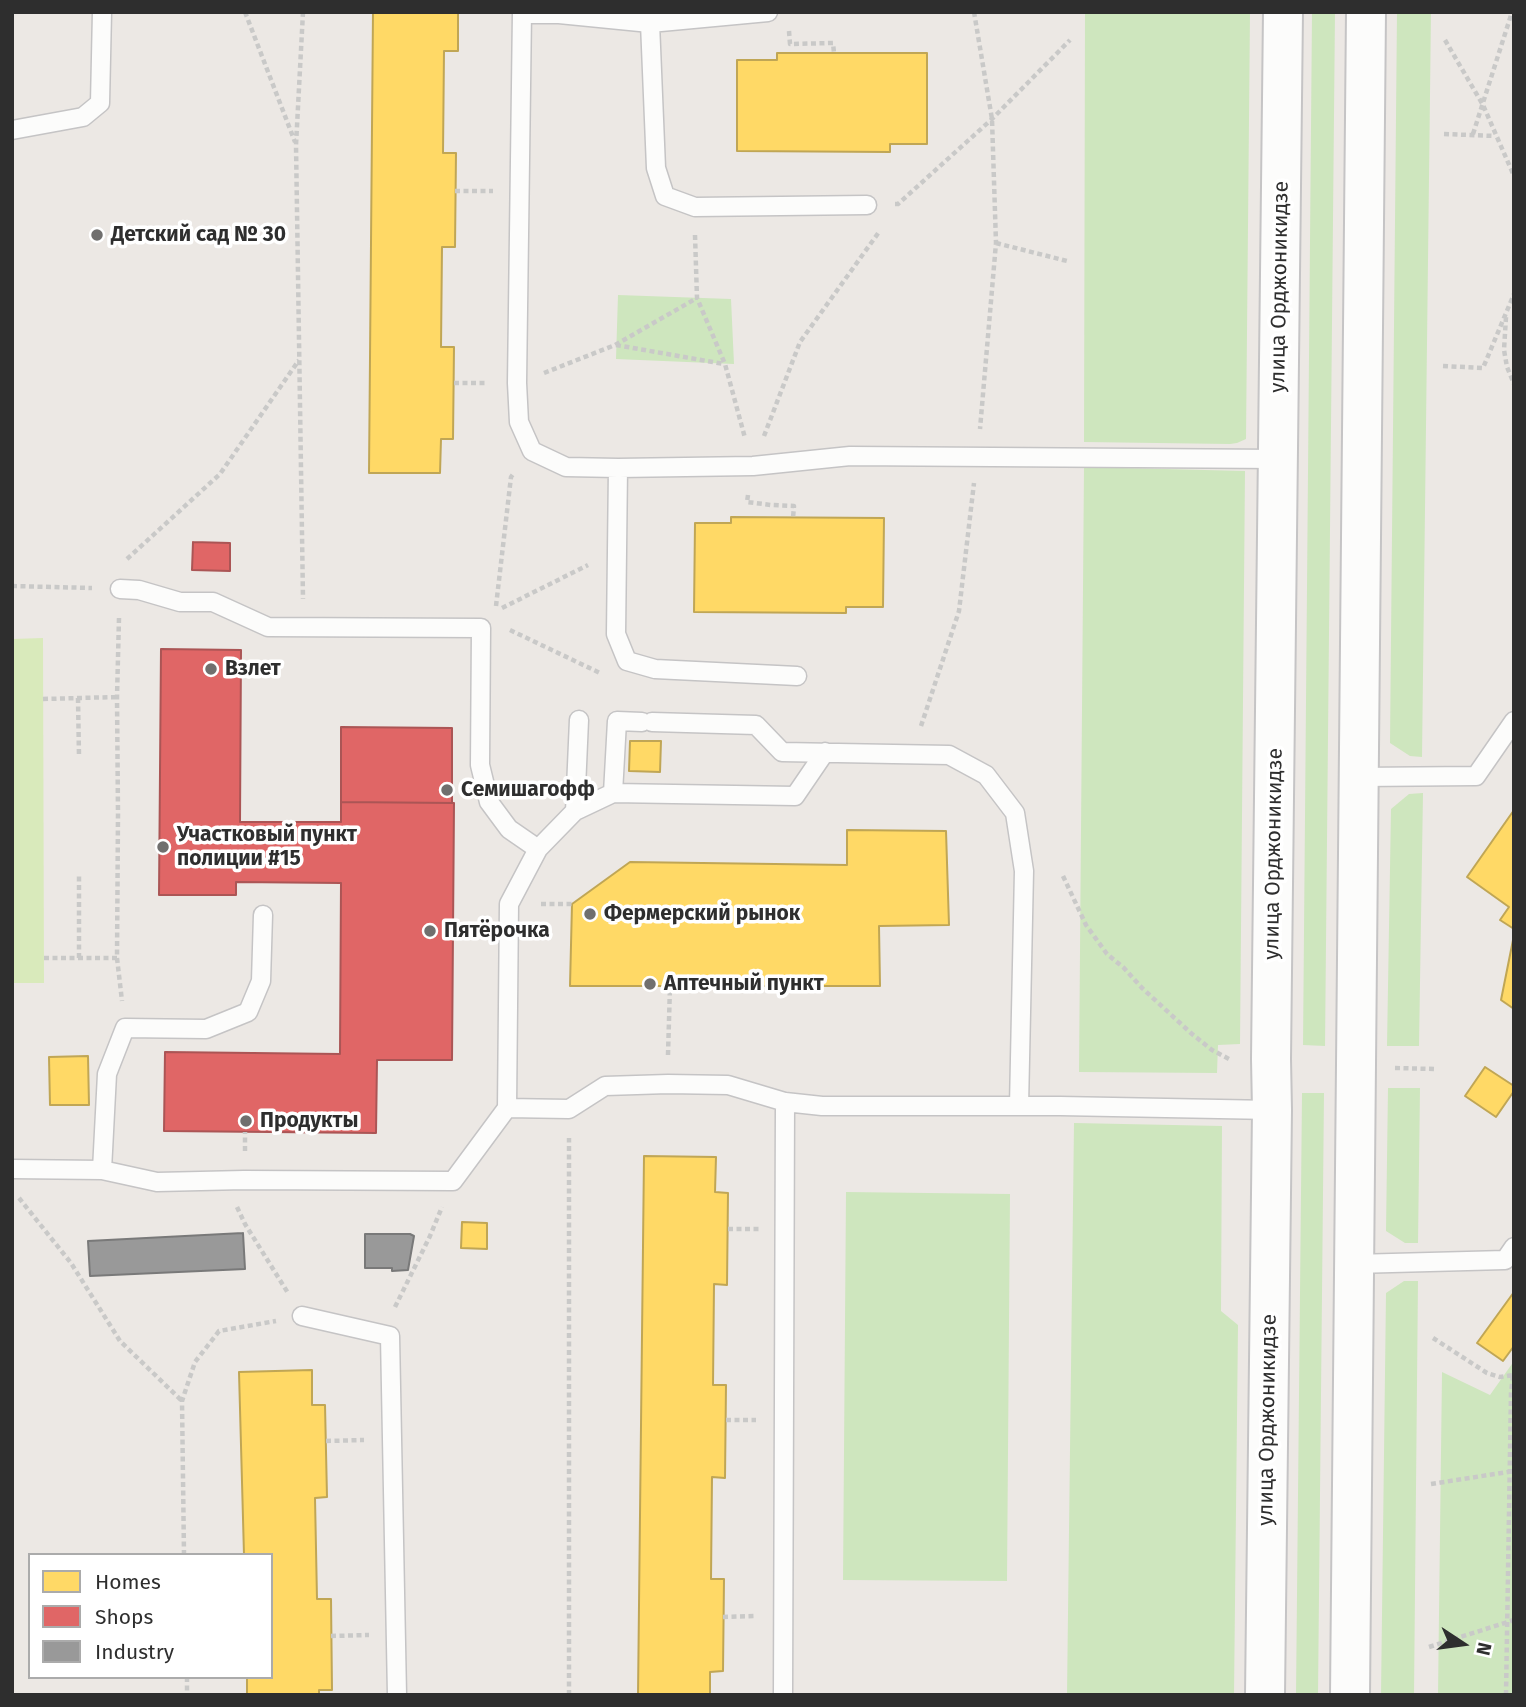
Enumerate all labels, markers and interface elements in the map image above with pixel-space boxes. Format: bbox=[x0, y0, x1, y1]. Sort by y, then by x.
street label: улица Орджоникидзе bbox=[1266, 181, 1294, 393]
place label: Детский сад № 30 bbox=[111, 222, 286, 248]
marker: Детский сад № 30 bbox=[89, 227, 105, 243]
place label: Взлет bbox=[225, 656, 281, 682]
marker: Взлет bbox=[203, 661, 219, 677]
street label: улица Орджоникидзе bbox=[1260, 748, 1288, 960]
place label: Семишагофф bbox=[461, 777, 595, 803]
marker: Семишагофф bbox=[439, 782, 455, 798]
place label: Участковый пункт полиции #15 bbox=[177, 822, 357, 872]
marker: Участковый пункт полиции #15 bbox=[155, 839, 171, 855]
place label: Фермерский рынок bbox=[604, 901, 800, 927]
marker: Фермерский рынок bbox=[582, 906, 598, 922]
place label: Пятёрочка bbox=[444, 918, 550, 944]
marker: Пятёрочка bbox=[422, 923, 438, 939]
place label: Аптечный пункт bbox=[664, 971, 824, 997]
marker: Аптечный пункт bbox=[642, 976, 658, 992]
place label: Продукты bbox=[260, 1108, 358, 1134]
marker: Продукты bbox=[238, 1113, 254, 1129]
street label: улица Орджоникидзе bbox=[1254, 1314, 1282, 1526]
legend bbox=[28, 1553, 273, 1679]
text: Homes bbox=[95, 1569, 161, 1595]
text: Shops bbox=[95, 1604, 153, 1630]
north arrow bbox=[1428, 1609, 1498, 1679]
text: Industry bbox=[95, 1639, 174, 1665]
text: N bbox=[1471, 1640, 1497, 1658]

